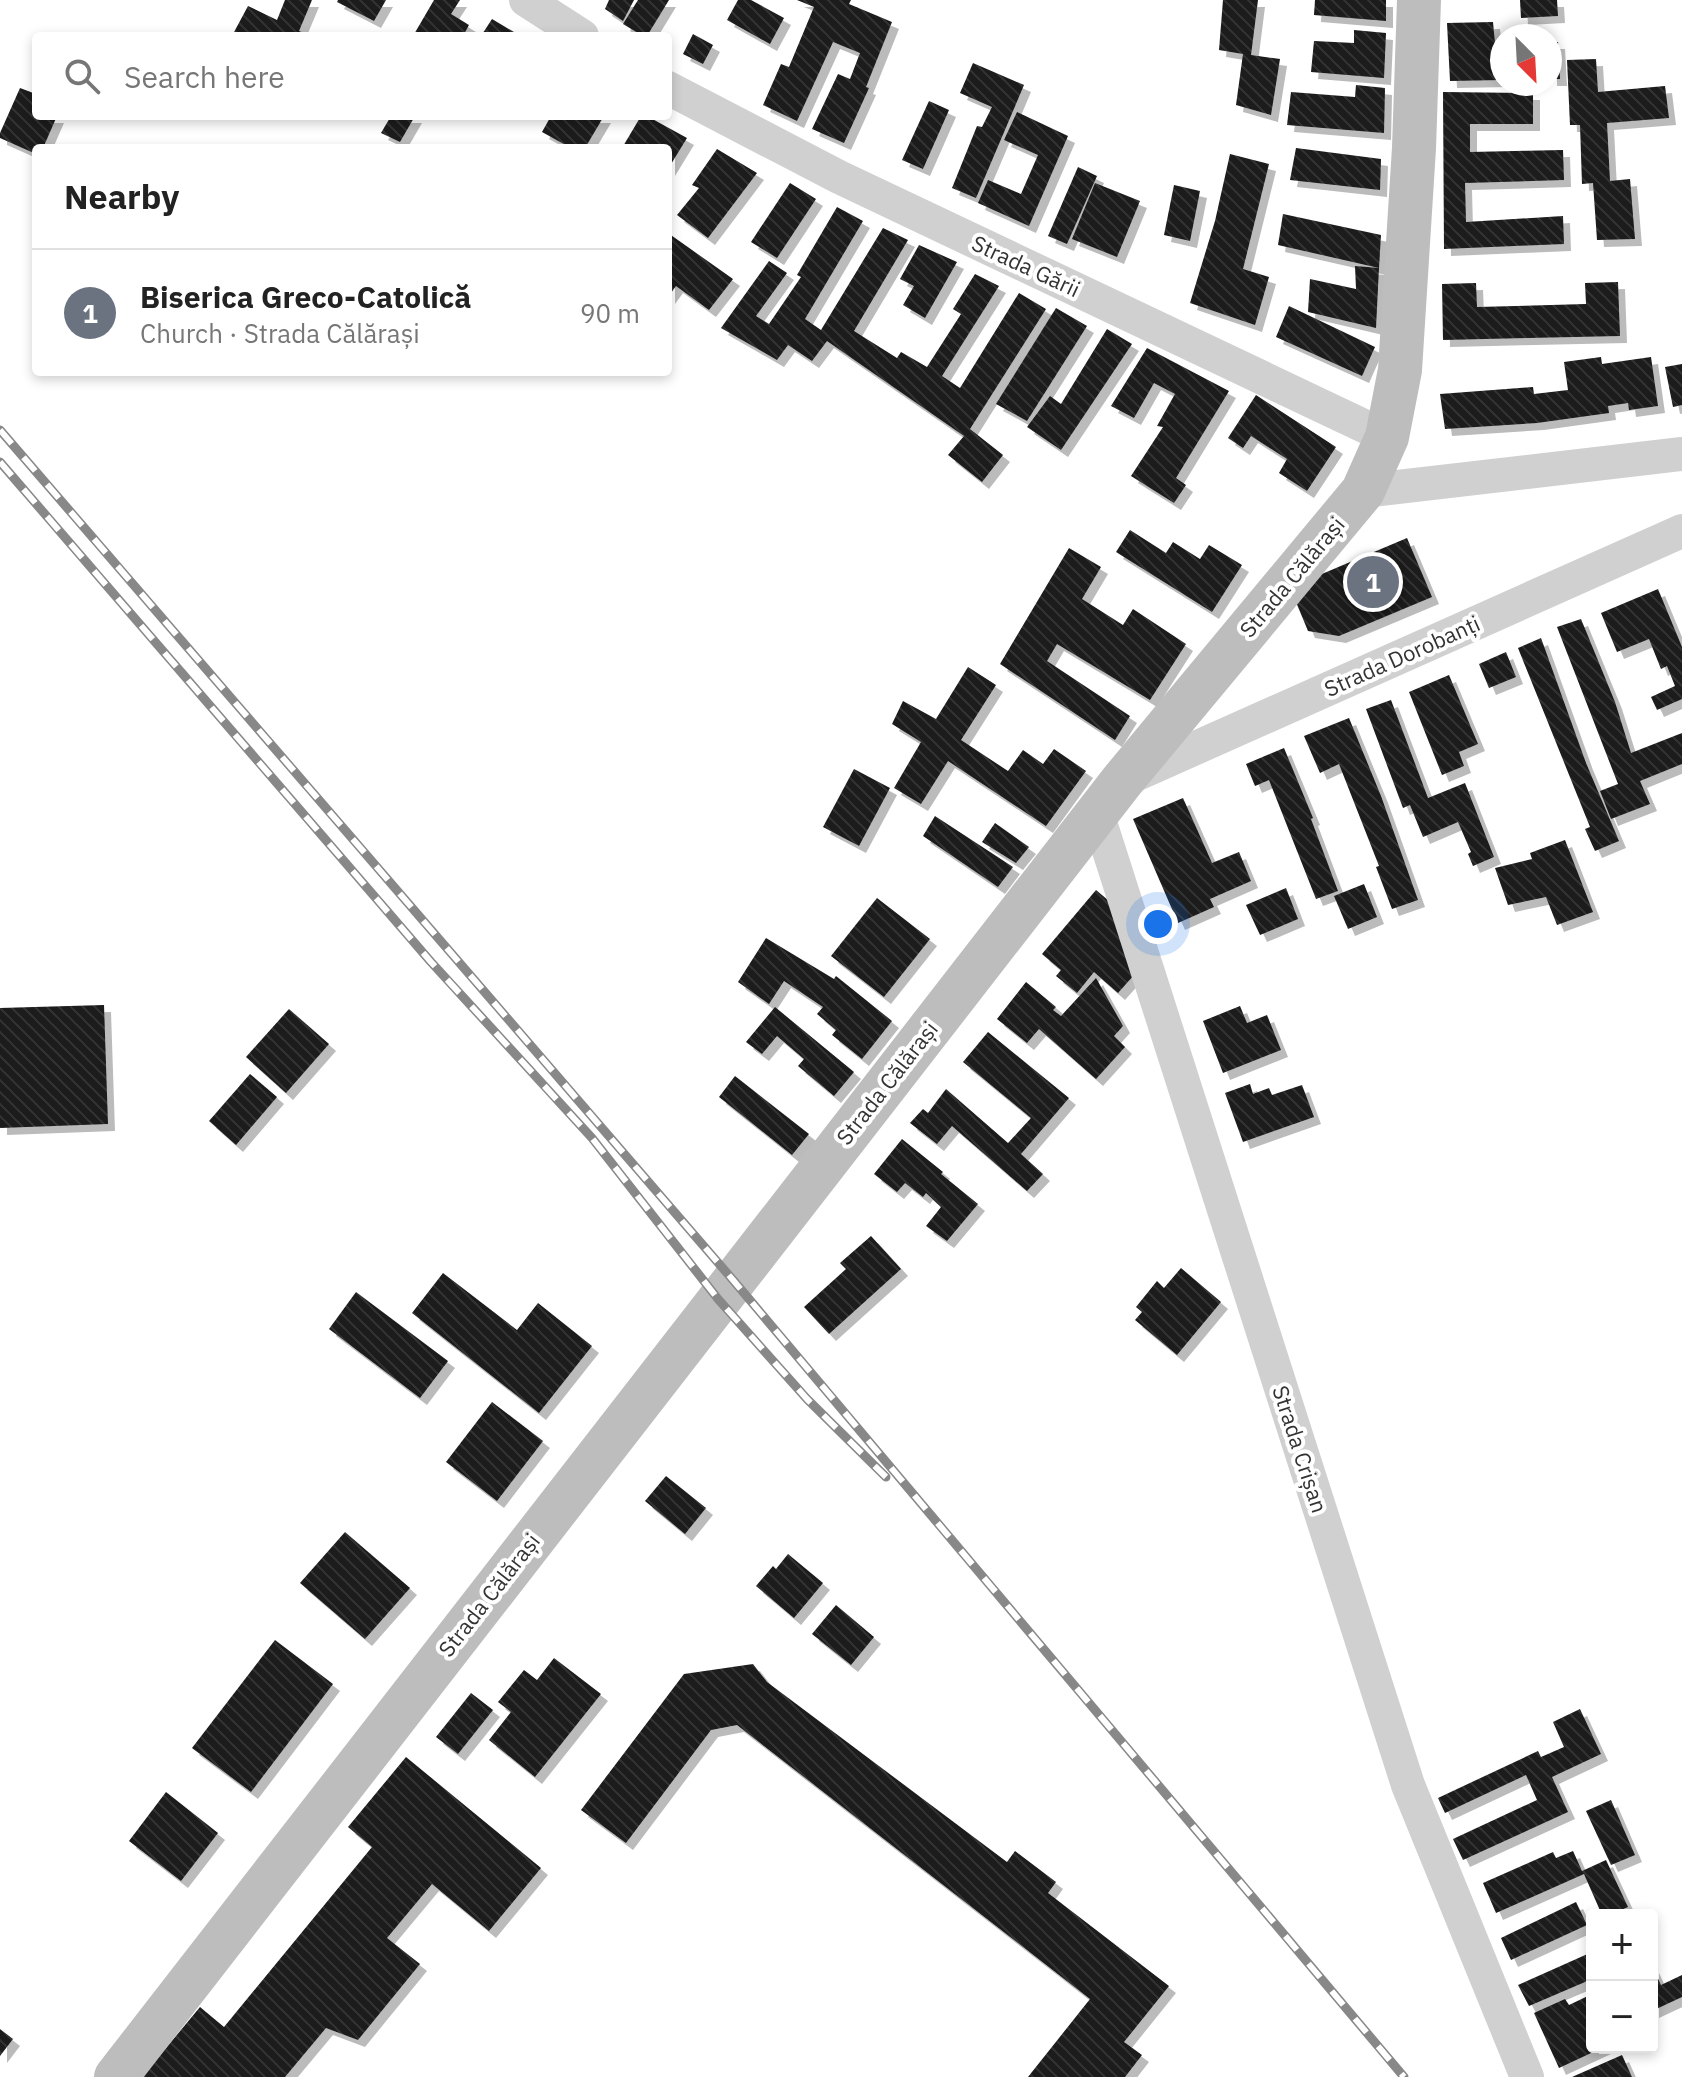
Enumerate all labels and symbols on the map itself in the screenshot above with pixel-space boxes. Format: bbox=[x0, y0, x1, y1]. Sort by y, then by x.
north arrow bbox=[1490, 24, 1562, 96]
street label: Strada Gării bbox=[967, 228, 1085, 303]
street label: Strada Călărași bbox=[1233, 510, 1351, 643]
pin: 1 bbox=[1347, 552, 1399, 612]
street label: Strada Dorobanți bbox=[1319, 608, 1484, 703]
your location bbox=[1138, 904, 1178, 944]
street label: Strada Călărași bbox=[829, 1015, 944, 1150]
street label: Strada Crișan bbox=[1266, 1382, 1335, 1516]
street label: Strada Călărași bbox=[431, 1527, 546, 1662]

